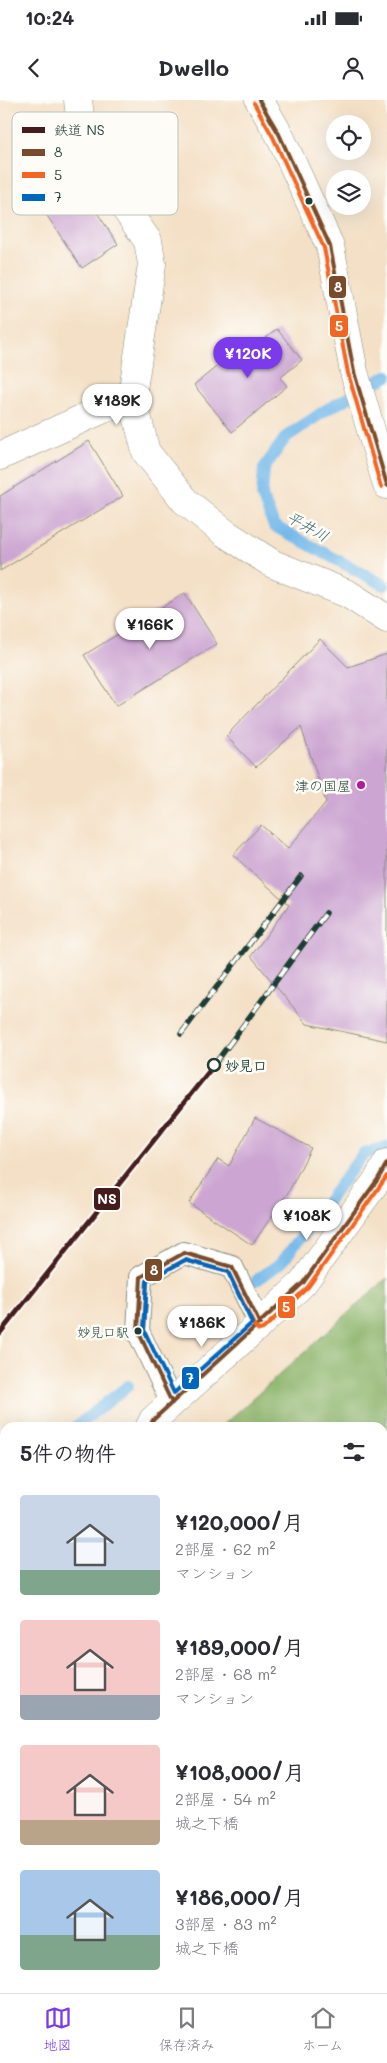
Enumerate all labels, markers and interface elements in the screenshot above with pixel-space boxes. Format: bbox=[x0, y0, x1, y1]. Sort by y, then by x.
text: 10:24 bbox=[25, 5, 74, 30]
text: Dwello bbox=[158, 53, 229, 82]
icon: back bbox=[20, 54, 48, 82]
icon: person bbox=[339, 54, 367, 82]
legend bbox=[12, 112, 178, 215]
map controls bbox=[326, 115, 371, 215]
button: locate bbox=[326, 115, 371, 160]
text: 鉄道 NS bbox=[54, 120, 105, 139]
text: 8 bbox=[54, 142, 62, 161]
text: 5 bbox=[54, 165, 62, 184]
button: layers bbox=[326, 170, 371, 215]
text: 7 bbox=[54, 187, 62, 206]
unlabelled marker bbox=[304, 196, 314, 206]
line badge: 8 bbox=[328, 275, 347, 299]
text: 8 bbox=[334, 277, 343, 296]
line badge: 5 bbox=[329, 314, 349, 338]
text: 5 bbox=[335, 316, 343, 335]
pin: ¥120K bbox=[213, 336, 283, 379]
text: ¥120K bbox=[224, 342, 272, 363]
pin: ¥189K bbox=[82, 384, 152, 426]
text: ¥189K bbox=[93, 389, 141, 410]
water label: 平井川 bbox=[283, 506, 333, 546]
pin: ¥166K bbox=[115, 608, 185, 650]
text: ¥166K bbox=[126, 613, 174, 634]
place label: 津の国屋 bbox=[295, 776, 351, 795]
marker: 津の国屋 bbox=[355, 779, 367, 791]
place label: 妙見口 bbox=[225, 1056, 267, 1075]
marker: 妙見口 bbox=[207, 1058, 221, 1072]
line badge: NS bbox=[93, 1187, 121, 1211]
text: NS bbox=[97, 1189, 117, 1208]
pin: ¥108K bbox=[272, 1198, 342, 1241]
text: ¥108K bbox=[283, 1204, 331, 1225]
line badge: 8 bbox=[144, 1258, 163, 1282]
text: 8 bbox=[150, 1260, 159, 1279]
line badge: 5 bbox=[277, 1295, 296, 1319]
text: 5 bbox=[282, 1297, 290, 1316]
pin: ¥186K bbox=[167, 1306, 237, 1348]
text: ¥186K bbox=[178, 1311, 226, 1332]
place label: 妙見口駅 bbox=[77, 1323, 129, 1340]
marker: 妙見口駅 bbox=[133, 1326, 143, 1336]
line badge: 7 bbox=[181, 1366, 200, 1390]
text: 7 bbox=[186, 1368, 194, 1387]
icon: filters bbox=[340, 1438, 368, 1466]
text: 5件の物件 bbox=[20, 1439, 116, 1466]
text: ¥120,000/月 bbox=[175, 1508, 304, 1535]
icon: home bbox=[60, 1515, 120, 1575]
text: 2部屋 · 62 m² bbox=[175, 1538, 276, 1559]
text: マンション bbox=[175, 1562, 254, 1583]
text: ¥189,000/月 bbox=[175, 1633, 304, 1660]
icon: home bbox=[60, 1640, 120, 1700]
text: 2部屋 · 68 m² bbox=[175, 1663, 276, 1684]
text: マンション bbox=[175, 1687, 254, 1708]
text: ¥108,000/月 bbox=[175, 1758, 305, 1785]
icon: home bbox=[60, 1765, 120, 1825]
text: 2部屋 · 54 m² bbox=[175, 1788, 276, 1809]
text: 城之下橋 bbox=[175, 1812, 239, 1833]
text: ¥186,000/月 bbox=[175, 1883, 304, 1910]
icon: home bbox=[60, 1890, 120, 1950]
text: 3部屋 · 83 m² bbox=[175, 1913, 277, 1934]
text: 城之下橋 bbox=[175, 1937, 239, 1958]
tab: 地図 bbox=[44, 2004, 72, 2054]
tab: 保存済み bbox=[159, 2004, 215, 2054]
tab: ホーム bbox=[302, 2004, 343, 2054]

